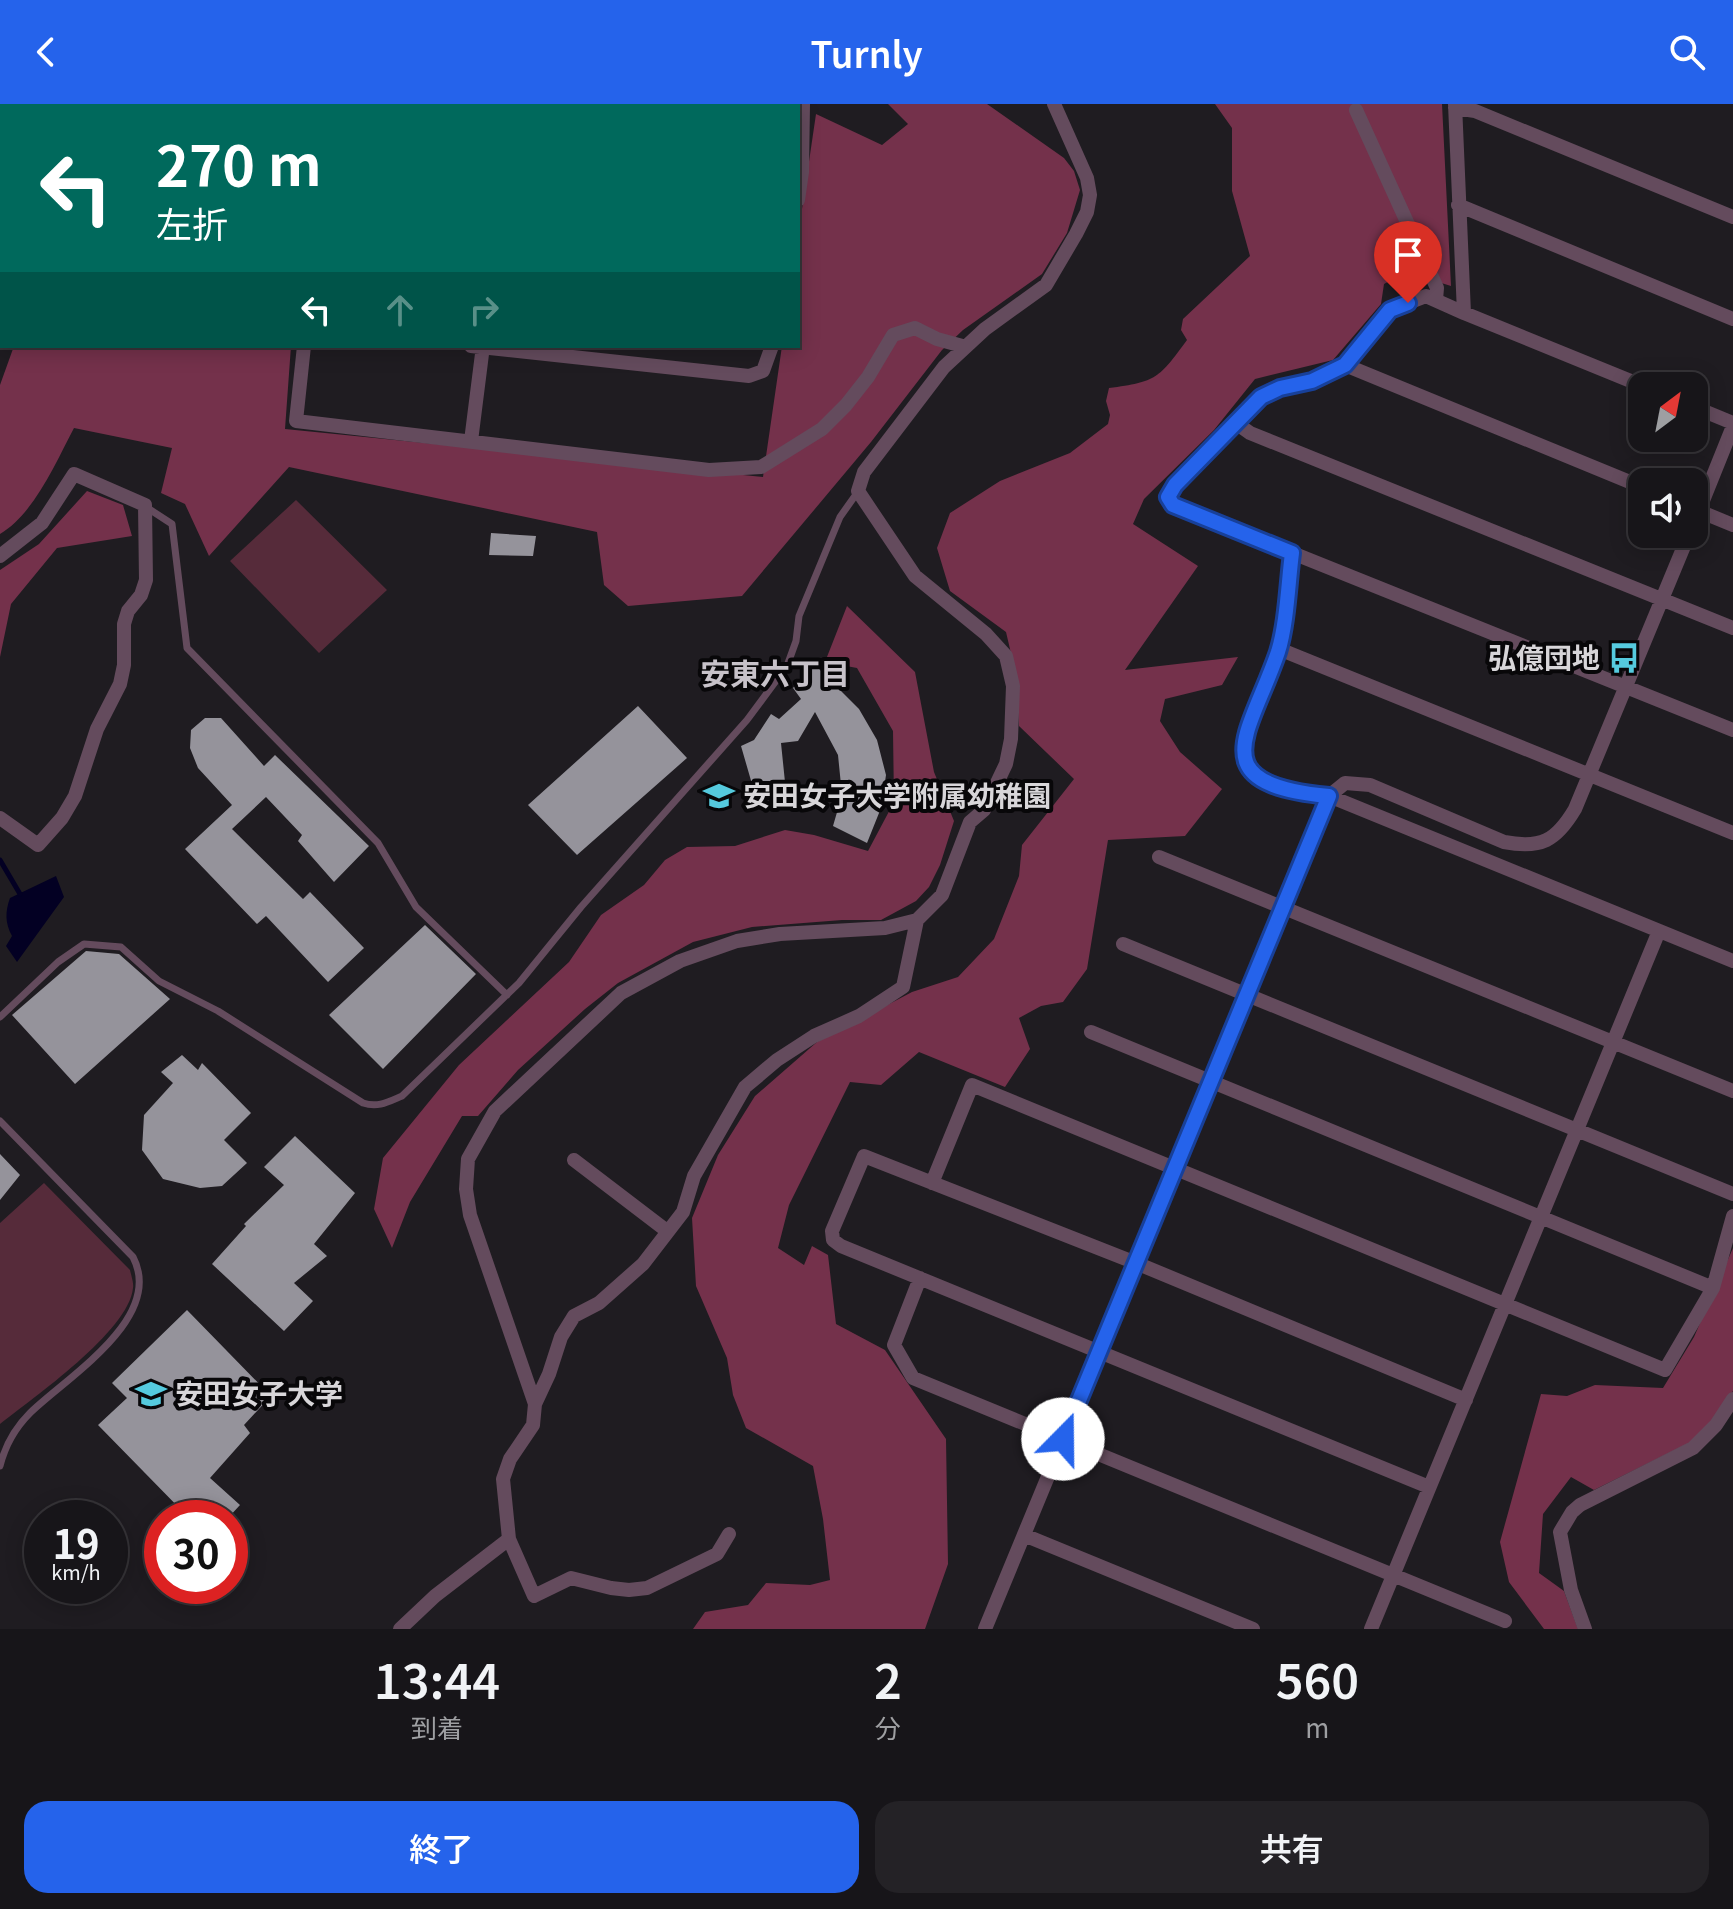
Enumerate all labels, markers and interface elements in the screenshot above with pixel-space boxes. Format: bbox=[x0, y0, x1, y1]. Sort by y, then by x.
text: Turnly bbox=[810, 26, 923, 78]
icon: back bbox=[24, 30, 68, 74]
icon: search bbox=[1665, 30, 1709, 74]
text: 270 m bbox=[156, 121, 322, 202]
icon: left bbox=[24, 136, 128, 240]
text: 左折 bbox=[156, 196, 228, 248]
pin bbox=[1374, 221, 1442, 303]
icon: arrive bbox=[1386, 233, 1430, 277]
icon: left bbox=[294, 288, 338, 332]
icon: ahead bbox=[378, 288, 422, 332]
icon: right bbox=[462, 288, 506, 332]
north arrow bbox=[1628, 372, 1708, 452]
map controls bbox=[1628, 372, 1708, 548]
button: sound bbox=[1628, 468, 1708, 548]
place label: 弘億団地 bbox=[1488, 636, 1600, 676]
bus stop icon: 弘億団地 bbox=[1607, 641, 1641, 675]
district label: 安東六丁目 bbox=[700, 650, 850, 694]
place label: 安田女子大学附属幼稚園 bbox=[743, 774, 1051, 814]
school or university icon: 安田女子大学附属幼稚園 bbox=[702, 779, 736, 813]
place label: 安田女子大学 bbox=[175, 1372, 343, 1412]
school or university icon: 安田女子大学 bbox=[134, 1377, 168, 1411]
position arrow bbox=[1021, 1397, 1105, 1481]
speed limit sign: 30 bbox=[144, 1500, 248, 1604]
text: 19 bbox=[52, 1513, 100, 1571]
text: km/h bbox=[51, 1557, 101, 1586]
text: 13:44 bbox=[374, 1643, 500, 1713]
text: 2 bbox=[874, 1643, 902, 1713]
text: 560 bbox=[1276, 1643, 1359, 1713]
text: 到着 bbox=[411, 1708, 463, 1745]
text: 分 bbox=[875, 1708, 901, 1745]
text: m bbox=[1305, 1708, 1329, 1745]
button: 終了 bbox=[24, 1801, 859, 1893]
button: 共有 bbox=[875, 1801, 1709, 1893]

